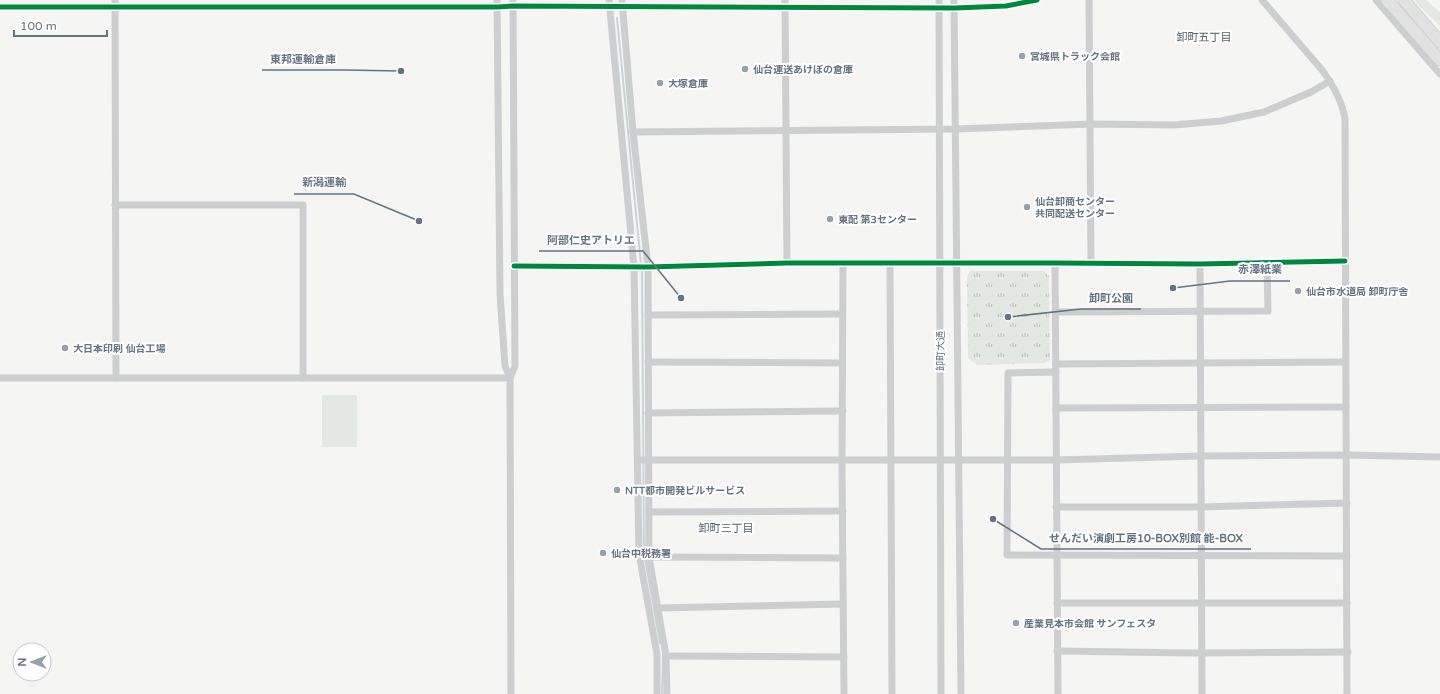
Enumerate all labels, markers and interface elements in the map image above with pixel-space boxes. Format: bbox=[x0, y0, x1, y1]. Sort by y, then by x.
scale bar bbox=[14, 12, 107, 38]
text: 100 m bbox=[20, 19, 57, 33]
district label: 卸町五丁目 bbox=[1177, 31, 1232, 44]
callout: 東邦運輸倉庫 bbox=[262, 47, 344, 70]
marker: 宮城県トラック会館 bbox=[1017, 51, 1027, 61]
place label: 宮城県トラック会館 bbox=[1030, 51, 1120, 63]
text: 東邦運輸倉庫 bbox=[270, 53, 336, 66]
marker: 仙台運送あけぼの倉庫 bbox=[740, 64, 750, 74]
place label: 仙台運送あけぼの倉庫 bbox=[753, 64, 853, 76]
marker: 大塚倉庫 bbox=[655, 78, 665, 88]
place label: 大塚倉庫 bbox=[668, 78, 708, 90]
callout: 新潟運輸 bbox=[294, 171, 354, 194]
text: 新潟運輸 bbox=[302, 176, 347, 189]
place label: 仙台卸商センター 共同配送センター bbox=[1035, 196, 1115, 220]
marker: 仙台卸商センター 共同配送センター bbox=[1022, 202, 1032, 212]
marker: 東配 第3センター bbox=[825, 214, 835, 224]
place label: 東配 第3センター bbox=[838, 214, 917, 226]
callout: 阿部仁史アトリエ bbox=[539, 228, 643, 251]
text: 阿部仁史アトリエ bbox=[547, 234, 635, 247]
callout: 赤澤紙業 bbox=[1230, 258, 1290, 281]
text: 赤澤紙業 bbox=[1238, 263, 1282, 276]
callout: 卸町公園 bbox=[1081, 286, 1141, 309]
marker: 仙台市水道局 卸町庁舎 bbox=[1293, 286, 1303, 296]
place label: 仙台市水道局 卸町庁舎 bbox=[1306, 286, 1409, 298]
text: 卸町公園 bbox=[1089, 292, 1133, 305]
street label: 卸町大通 bbox=[935, 331, 947, 371]
marker: 大日本印刷 仙台工場 bbox=[60, 343, 70, 353]
place label: 大日本印刷 仙台工場 bbox=[73, 343, 166, 355]
marker: NTT都市開発ビルサービス bbox=[612, 485, 622, 495]
place label: NTT都市開発ビルサービス bbox=[625, 485, 745, 497]
district label: 卸町三丁目 bbox=[699, 522, 754, 535]
callout: せんだい演劇工房10-BOX別館 能-BOX bbox=[1041, 526, 1251, 549]
text: せんだい演劇工房10-BOX別館 能-BOX bbox=[1049, 532, 1244, 545]
marker: 仙台中税務署 bbox=[598, 548, 608, 558]
place label: 仙台中税務署 bbox=[611, 548, 671, 560]
marker: 産業見本市会館 サンフェスタ bbox=[1011, 618, 1021, 628]
place label: 産業見本市会館 サンフェスタ bbox=[1024, 618, 1156, 630]
north arrow bbox=[12, 642, 52, 682]
text: N bbox=[16, 658, 29, 666]

